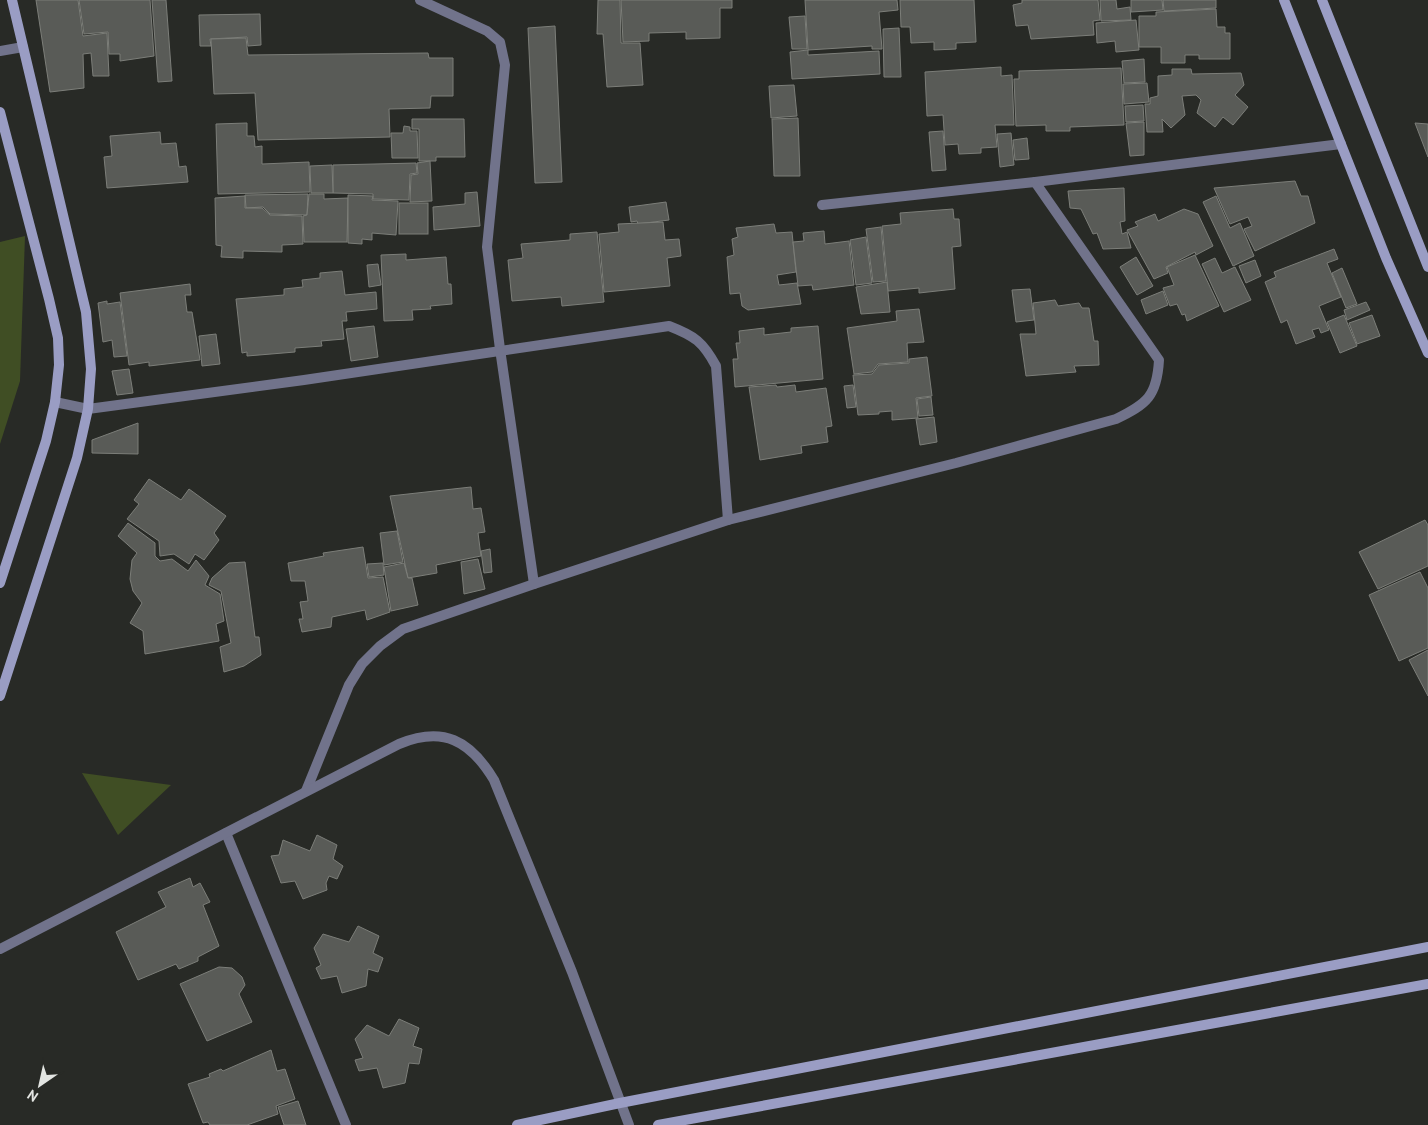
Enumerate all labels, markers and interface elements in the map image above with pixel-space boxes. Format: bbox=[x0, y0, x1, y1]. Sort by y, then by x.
north arrow bbox=[15, 1060, 65, 1110]
text: N bbox=[24, 1086, 42, 1106]

